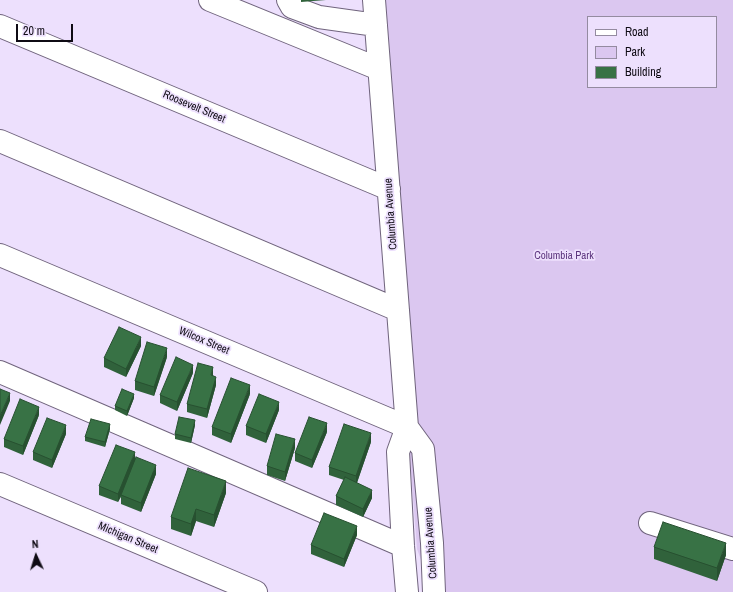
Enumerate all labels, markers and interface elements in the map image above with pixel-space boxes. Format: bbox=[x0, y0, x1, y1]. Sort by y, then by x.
scale bar bbox=[18, 16, 75, 42]
legend bbox=[587, 16, 717, 88]
text: 20 m bbox=[23, 23, 45, 39]
text: Road bbox=[625, 24, 649, 40]
text: Park bbox=[625, 44, 645, 60]
text: Building bbox=[625, 64, 661, 80]
street label: Roosevelt Street bbox=[161, 88, 227, 126]
street label: Columbia Avenue bbox=[382, 178, 400, 250]
park label: Columbia Park bbox=[534, 249, 594, 263]
street label: Wilcox Street bbox=[177, 324, 231, 358]
street label: Columbia Avenue bbox=[422, 507, 440, 579]
street label: Michigan Street bbox=[96, 519, 160, 557]
north arrow bbox=[16, 536, 56, 576]
text: N bbox=[31, 537, 39, 551]

